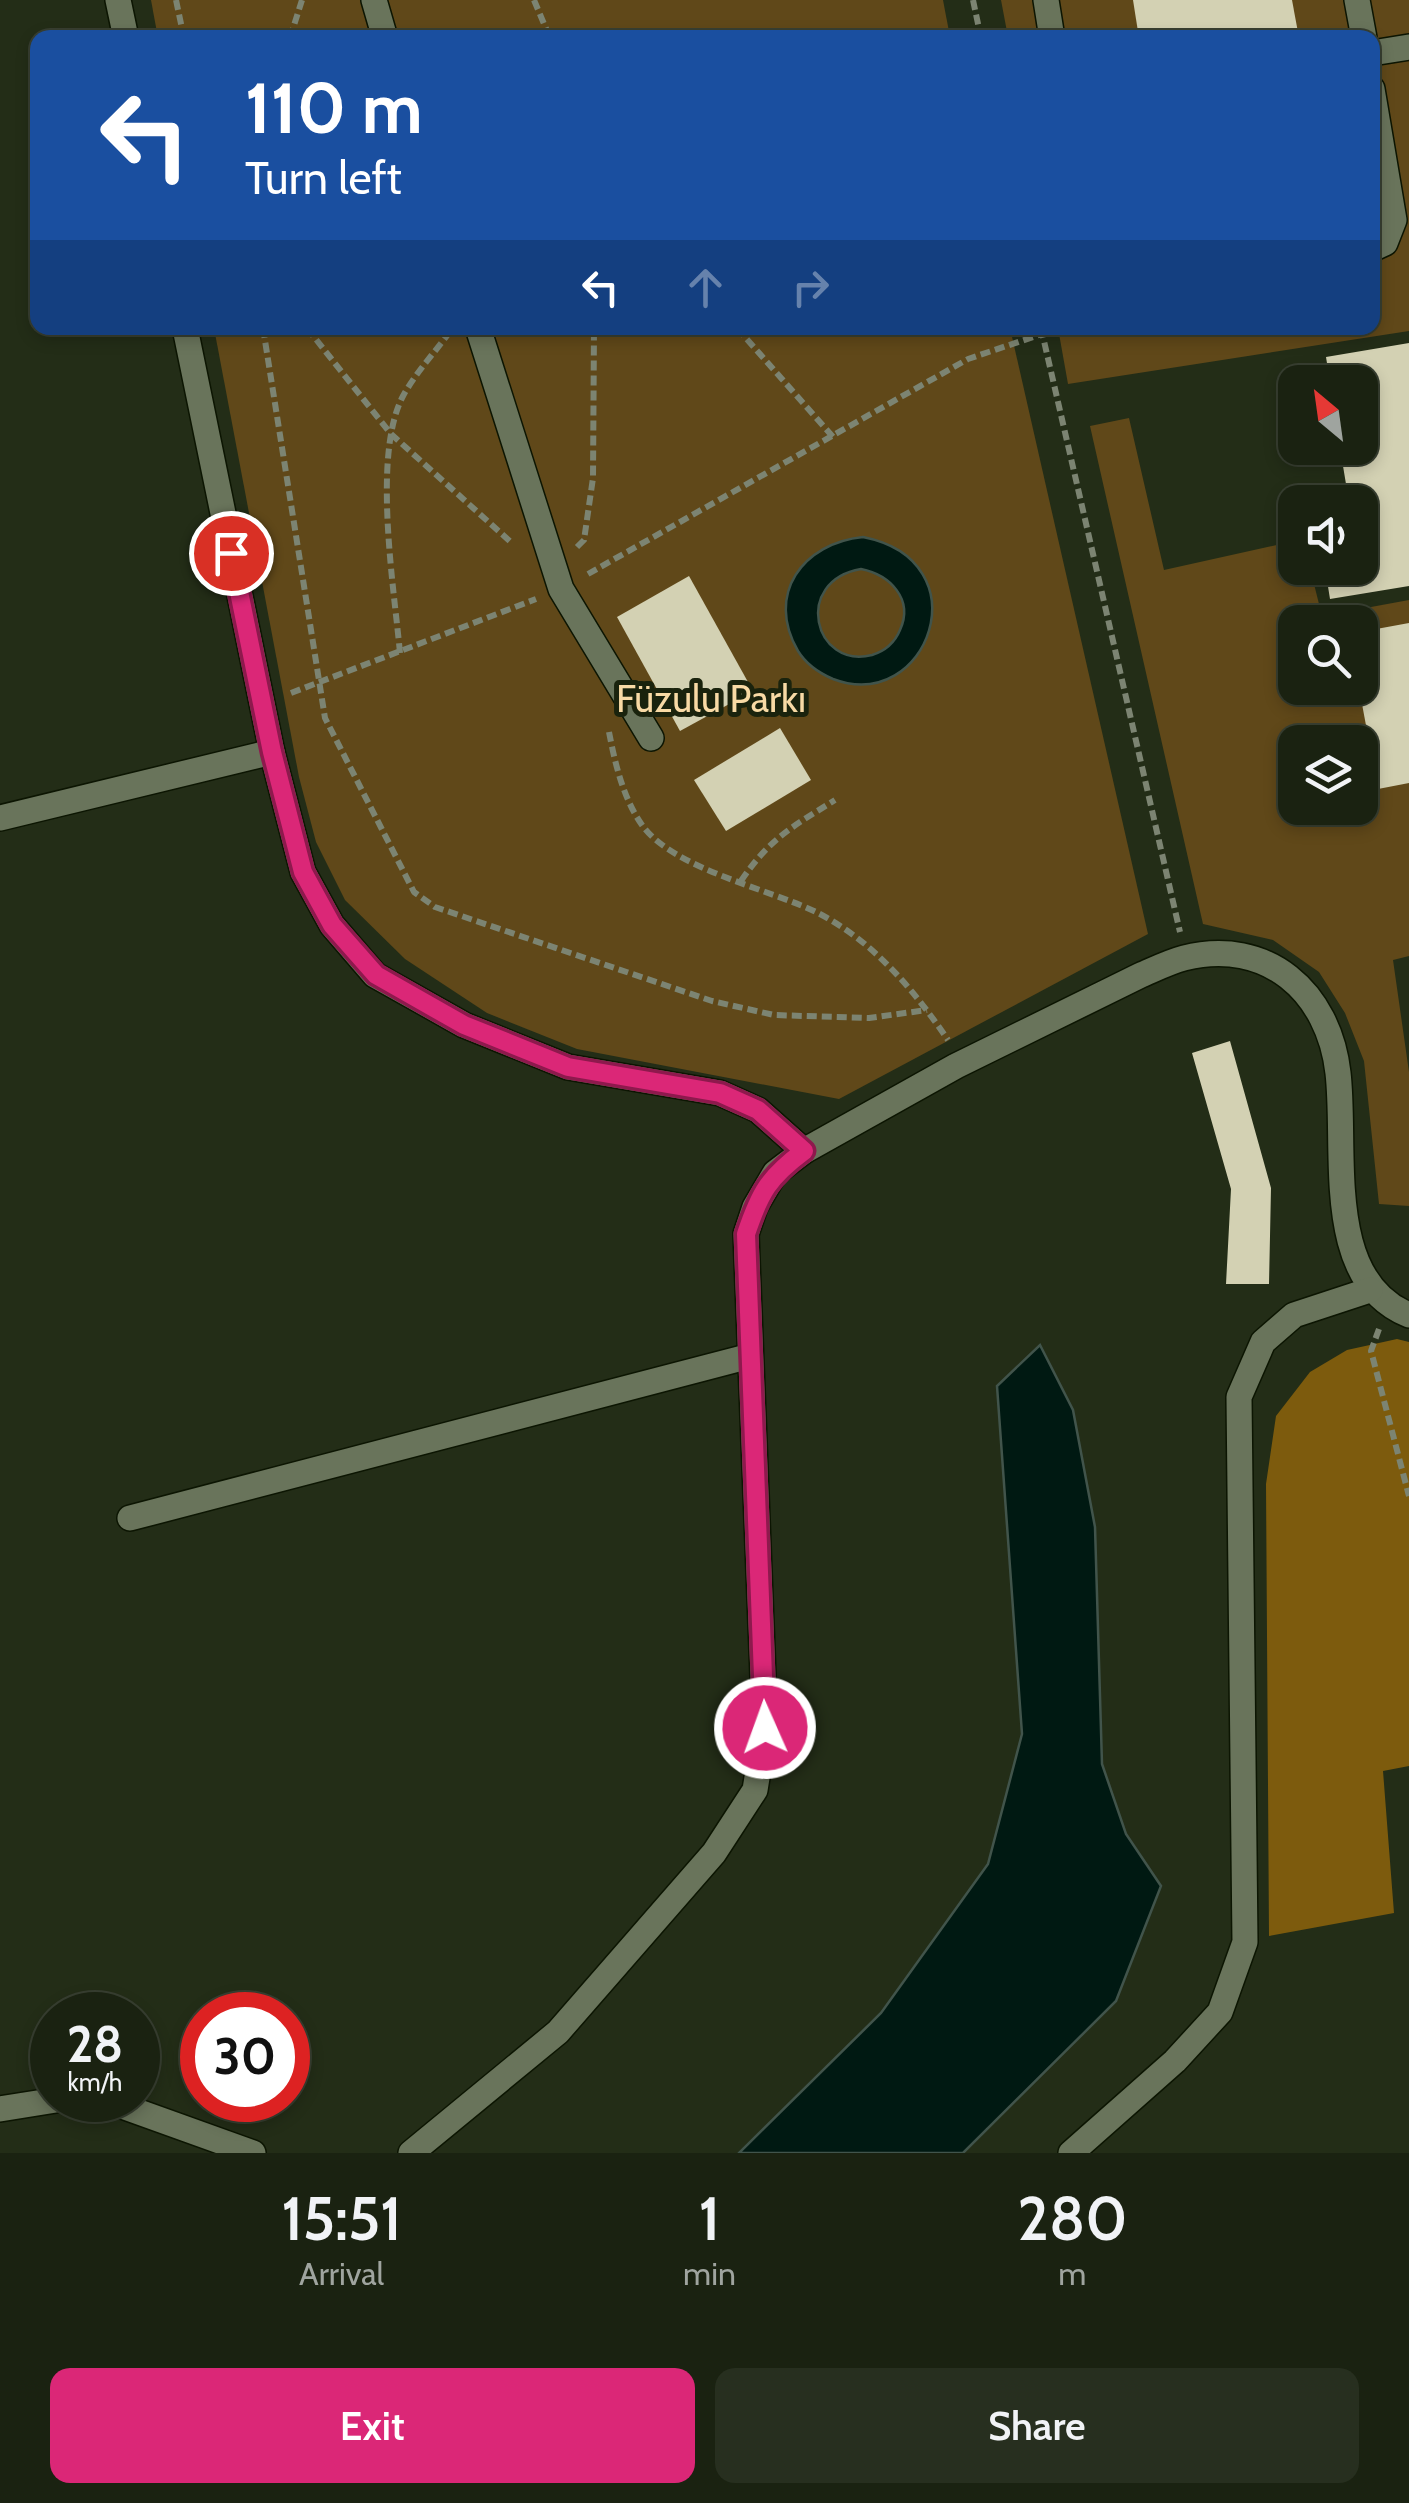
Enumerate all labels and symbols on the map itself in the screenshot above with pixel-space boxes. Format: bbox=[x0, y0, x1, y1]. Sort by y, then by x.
north arrow bbox=[1278, 365, 1378, 465]
pin bbox=[189, 511, 274, 596]
park label: Füzulu Parkı bbox=[616, 675, 806, 722]
position arrow bbox=[713, 1676, 817, 1780]
speed limit sign: 30 bbox=[180, 1992, 310, 2122]

